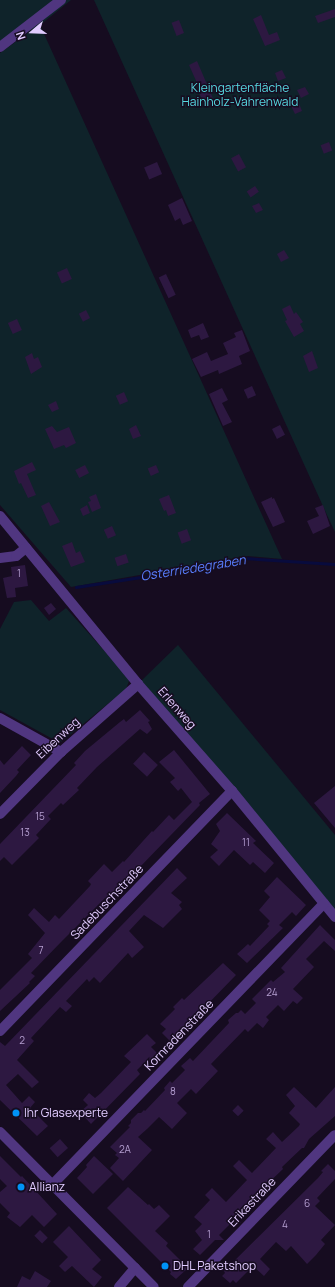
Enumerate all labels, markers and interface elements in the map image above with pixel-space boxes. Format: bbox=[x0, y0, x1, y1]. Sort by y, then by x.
north arrow bbox=[12, 12, 52, 52]
text: N bbox=[12, 30, 29, 42]
park label: Kleingartenfläche Hainholz-Vahrenwald bbox=[182, 81, 298, 109]
water label: Osterriedegraben bbox=[139, 552, 247, 584]
house number: 1 bbox=[17, 568, 21, 580]
street label: Erlenweg bbox=[155, 684, 199, 732]
street label: Eibenweg bbox=[33, 714, 83, 762]
house number: 15 bbox=[35, 811, 45, 823]
house number: 13 bbox=[20, 827, 30, 839]
house number: 11 bbox=[242, 837, 250, 849]
street label: Sadebuschstraße bbox=[68, 862, 146, 942]
house number: 7 bbox=[38, 945, 44, 957]
house number: 24 bbox=[266, 987, 278, 999]
street label: Kornradenstraße bbox=[141, 997, 217, 1073]
house number: 2 bbox=[19, 1035, 25, 1047]
house number: 8 bbox=[170, 1086, 176, 1098]
place label: Ihr Glasexperte bbox=[24, 1106, 108, 1120]
marker: Ihr Glasexperte bbox=[11, 1108, 21, 1118]
house number: 2A bbox=[119, 1144, 131, 1156]
street label: Erikastraße bbox=[225, 1174, 279, 1230]
place label: Allianz bbox=[29, 1180, 65, 1194]
marker: Allianz bbox=[16, 1182, 26, 1192]
house number: 6 bbox=[304, 1198, 310, 1210]
house number: 4 bbox=[282, 1219, 288, 1231]
house number: 1 bbox=[207, 1229, 211, 1241]
place label: DHL Paketshop bbox=[173, 1259, 257, 1273]
marker: DHL Paketshop bbox=[160, 1261, 170, 1271]

